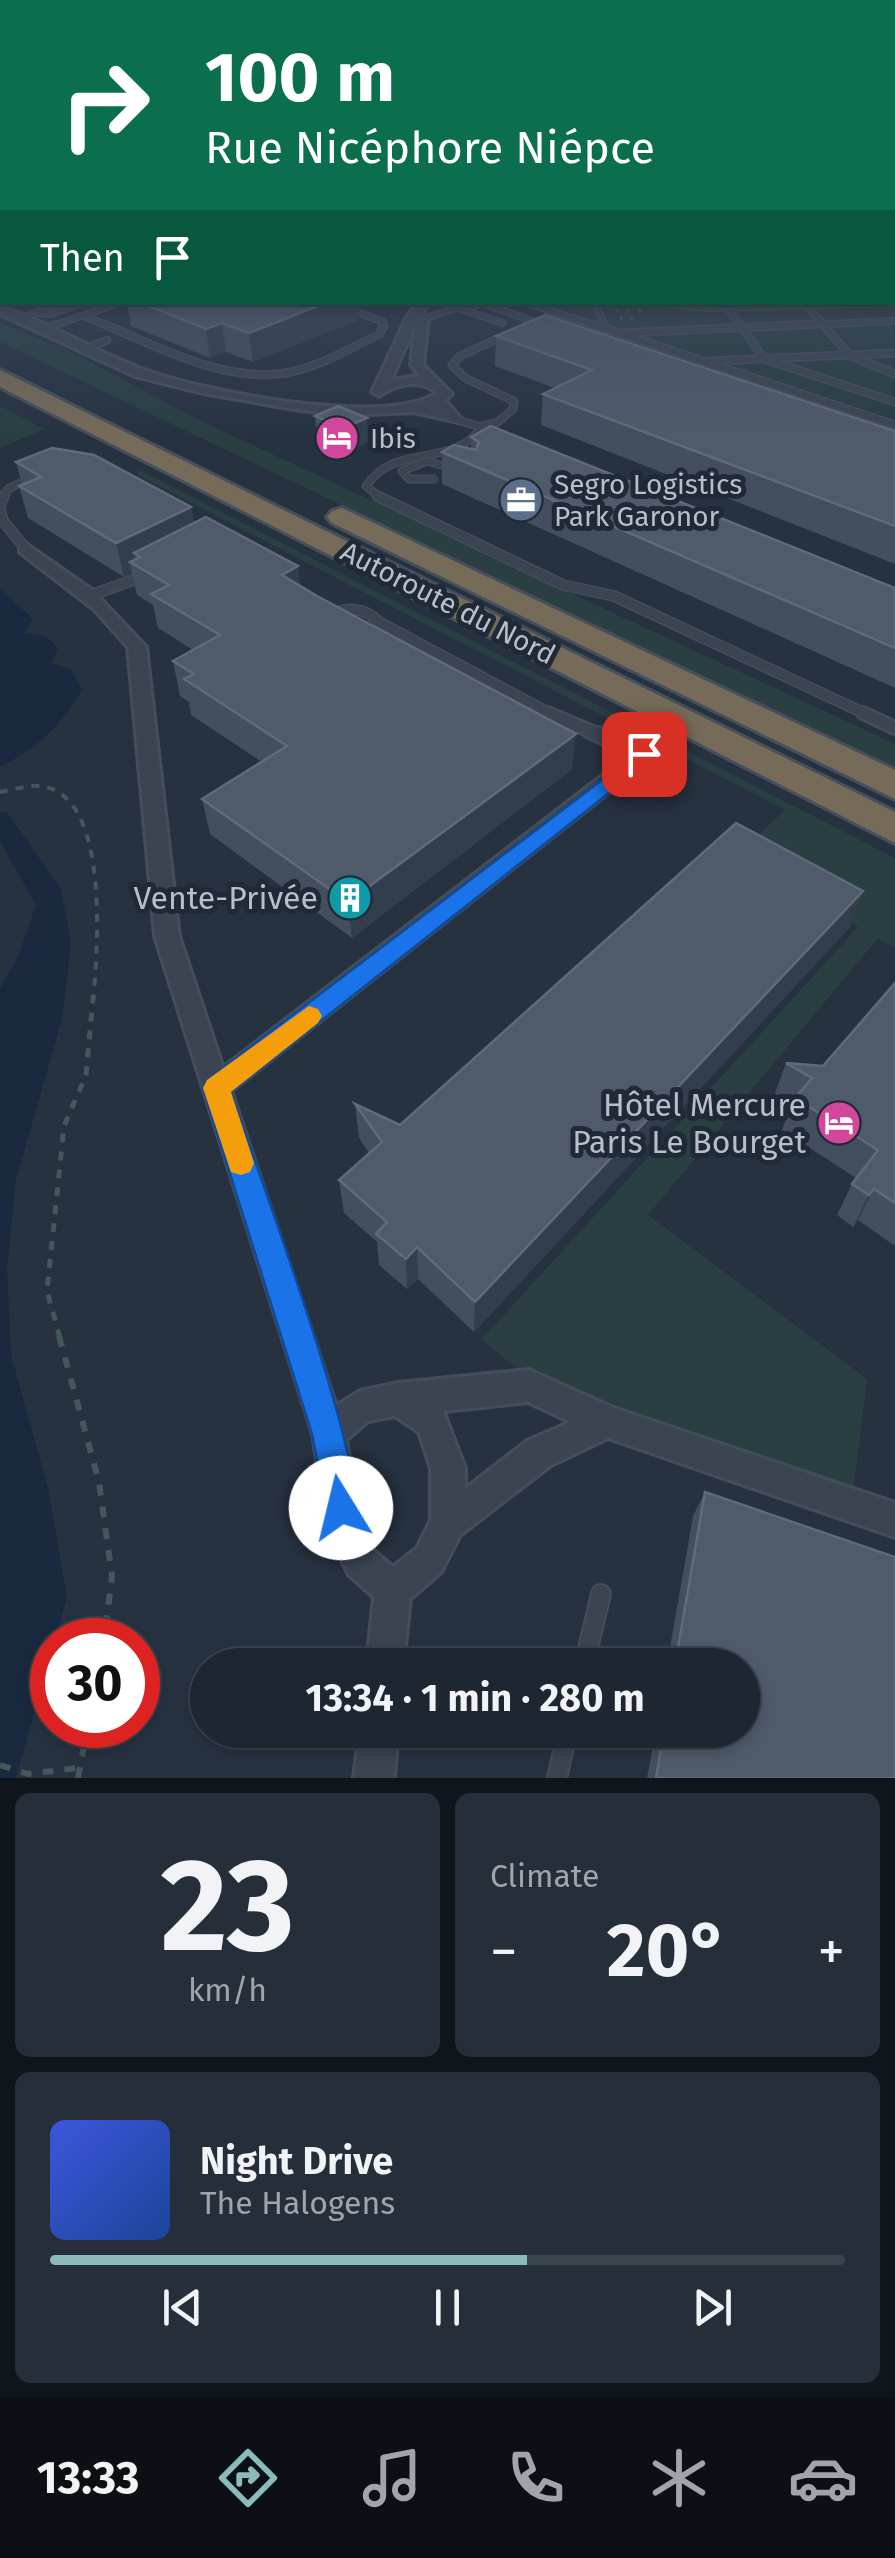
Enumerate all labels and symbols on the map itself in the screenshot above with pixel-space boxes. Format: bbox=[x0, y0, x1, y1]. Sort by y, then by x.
hotel icon: Ibis bbox=[314, 415, 360, 461]
place label: Ibis bbox=[370, 422, 416, 455]
place label: Segro Logistics Park Garonor bbox=[554, 468, 742, 533]
office icon: Segro Logistics Park Garonor bbox=[498, 477, 544, 523]
street label: Autoroute du Nord bbox=[335, 535, 561, 671]
pin bbox=[602, 712, 687, 797]
building icon: Vente-Privée bbox=[327, 875, 373, 921]
place label: Vente-Privée bbox=[134, 879, 318, 917]
place label: Hôtel Mercure Paris Le Bourget bbox=[572, 1086, 806, 1161]
hotel icon: Hôtel Mercure Paris Le Bourget bbox=[816, 1100, 862, 1146]
position arrow bbox=[289, 1456, 393, 1560]
speed limit sign: 30 bbox=[30, 1618, 160, 1748]

